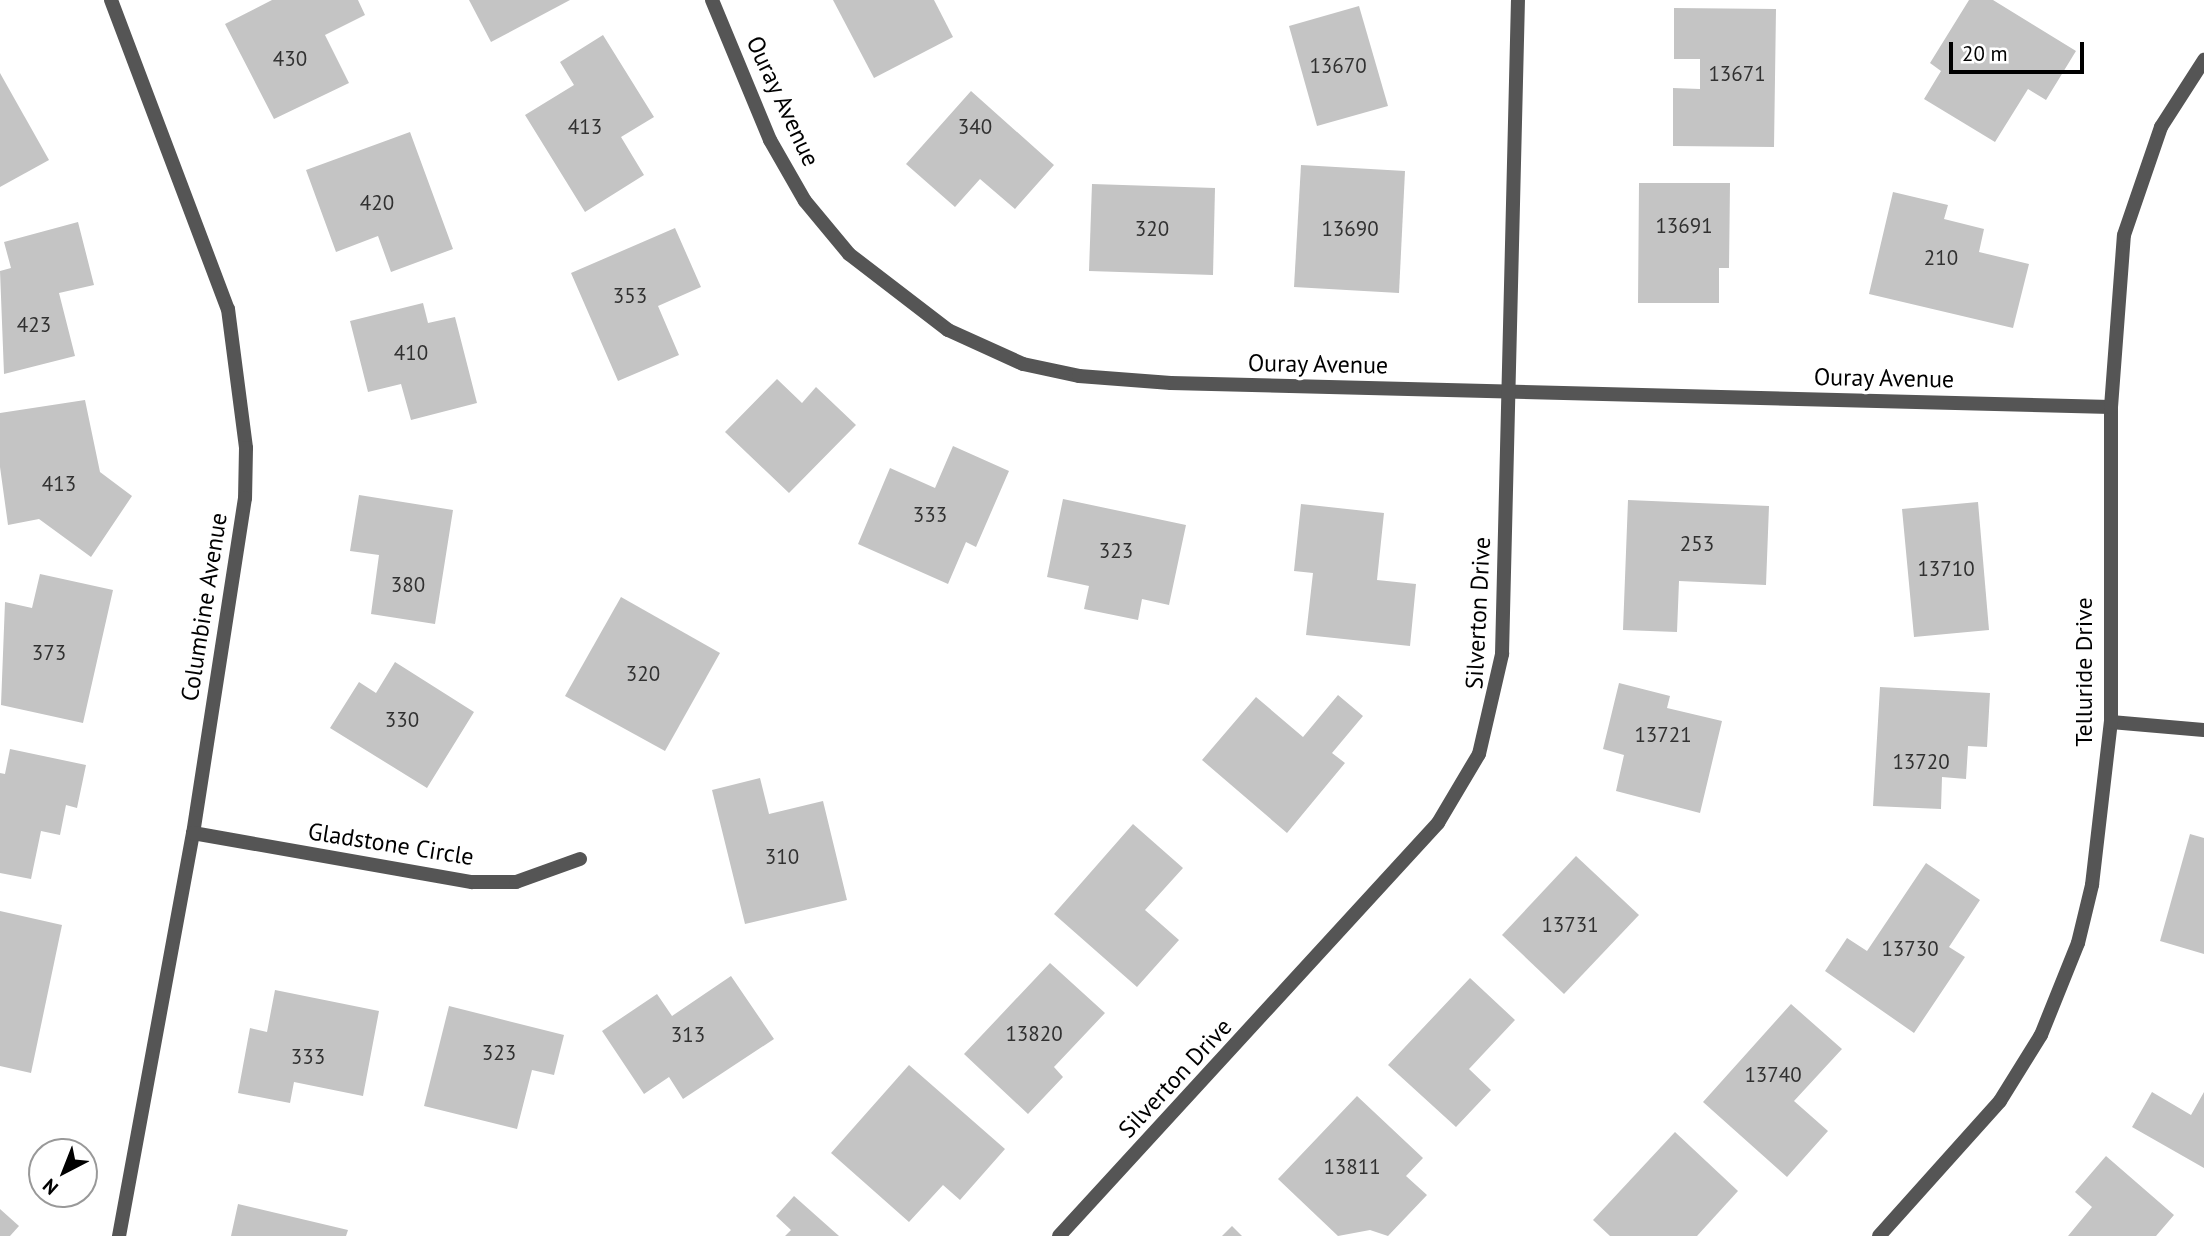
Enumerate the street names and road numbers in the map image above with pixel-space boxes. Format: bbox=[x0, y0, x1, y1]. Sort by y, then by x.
street label: Ouray Avenue bbox=[740, 31, 826, 171]
street label: Ouray Avenue bbox=[1247, 348, 1389, 380]
street label: Ouray Avenue bbox=[1813, 362, 1955, 394]
street label: Columbine Avenue bbox=[175, 510, 233, 704]
street label: Silverton Drive bbox=[1460, 536, 1496, 690]
street label: Telluride Drive bbox=[2070, 597, 2098, 747]
street label: Gladstone Circle bbox=[306, 817, 476, 871]
street label: Silverton Drive bbox=[1112, 1012, 1238, 1144]

